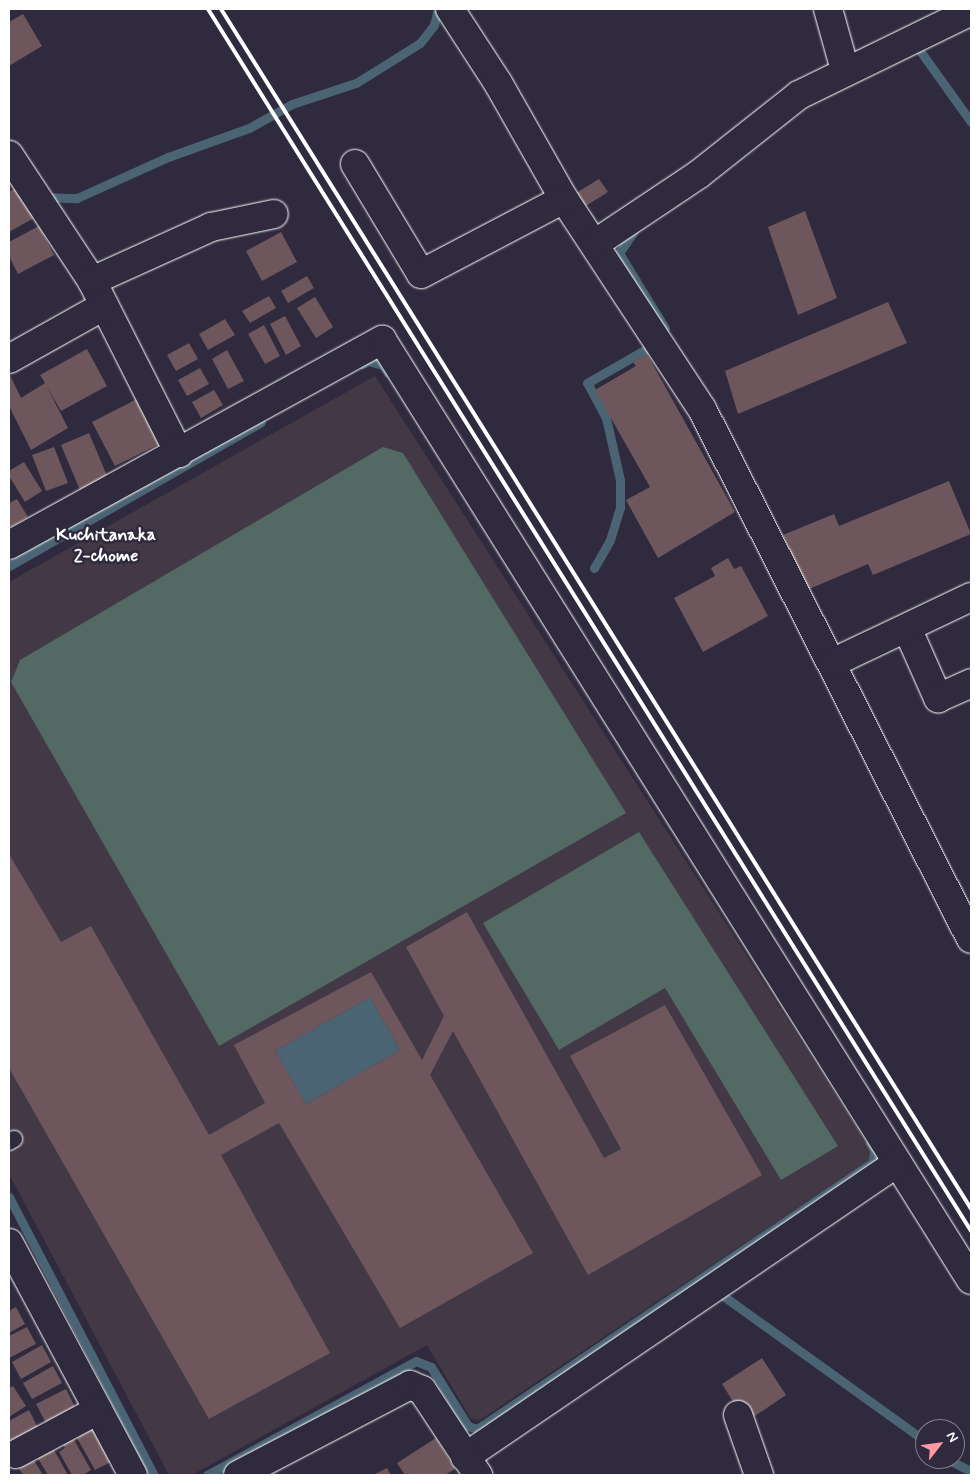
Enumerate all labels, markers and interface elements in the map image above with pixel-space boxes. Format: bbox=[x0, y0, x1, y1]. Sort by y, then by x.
district label: Kuchitanaka 2-chome bbox=[56, 525, 156, 568]
north arrow bbox=[915, 1419, 965, 1469]
text: N bbox=[942, 1428, 962, 1446]

